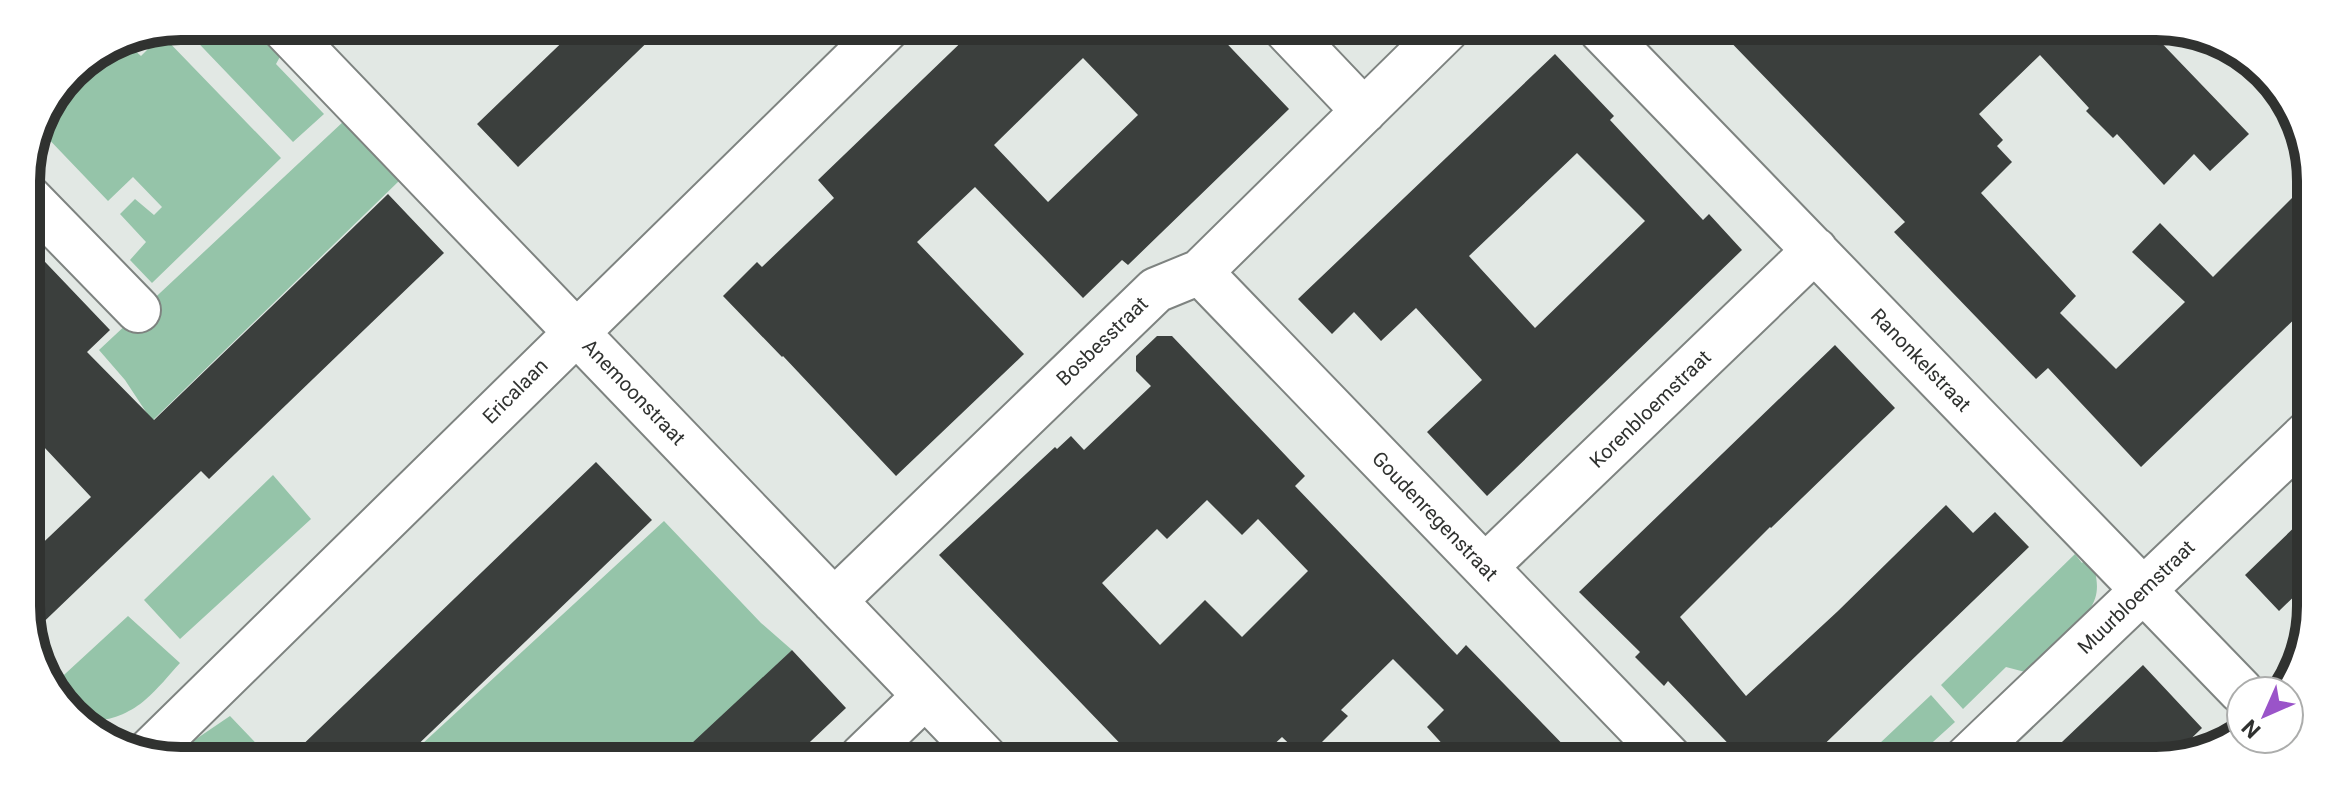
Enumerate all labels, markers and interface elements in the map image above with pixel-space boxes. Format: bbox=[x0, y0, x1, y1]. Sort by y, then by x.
street label: Bosbesstraat bbox=[1051, 291, 1153, 391]
street label: Ranonkelstraat bbox=[1866, 304, 1976, 416]
street label: Anemoonstraat bbox=[578, 334, 690, 450]
street label: Korenbloemstraat bbox=[1584, 345, 1716, 473]
street label: Ericalaan bbox=[478, 354, 552, 428]
street label: Goudenregenstraat bbox=[1367, 446, 1503, 586]
street label: Muurbloemstraat bbox=[2072, 535, 2200, 659]
north arrow bbox=[2225, 675, 2305, 755]
text: N bbox=[2237, 714, 2266, 743]

